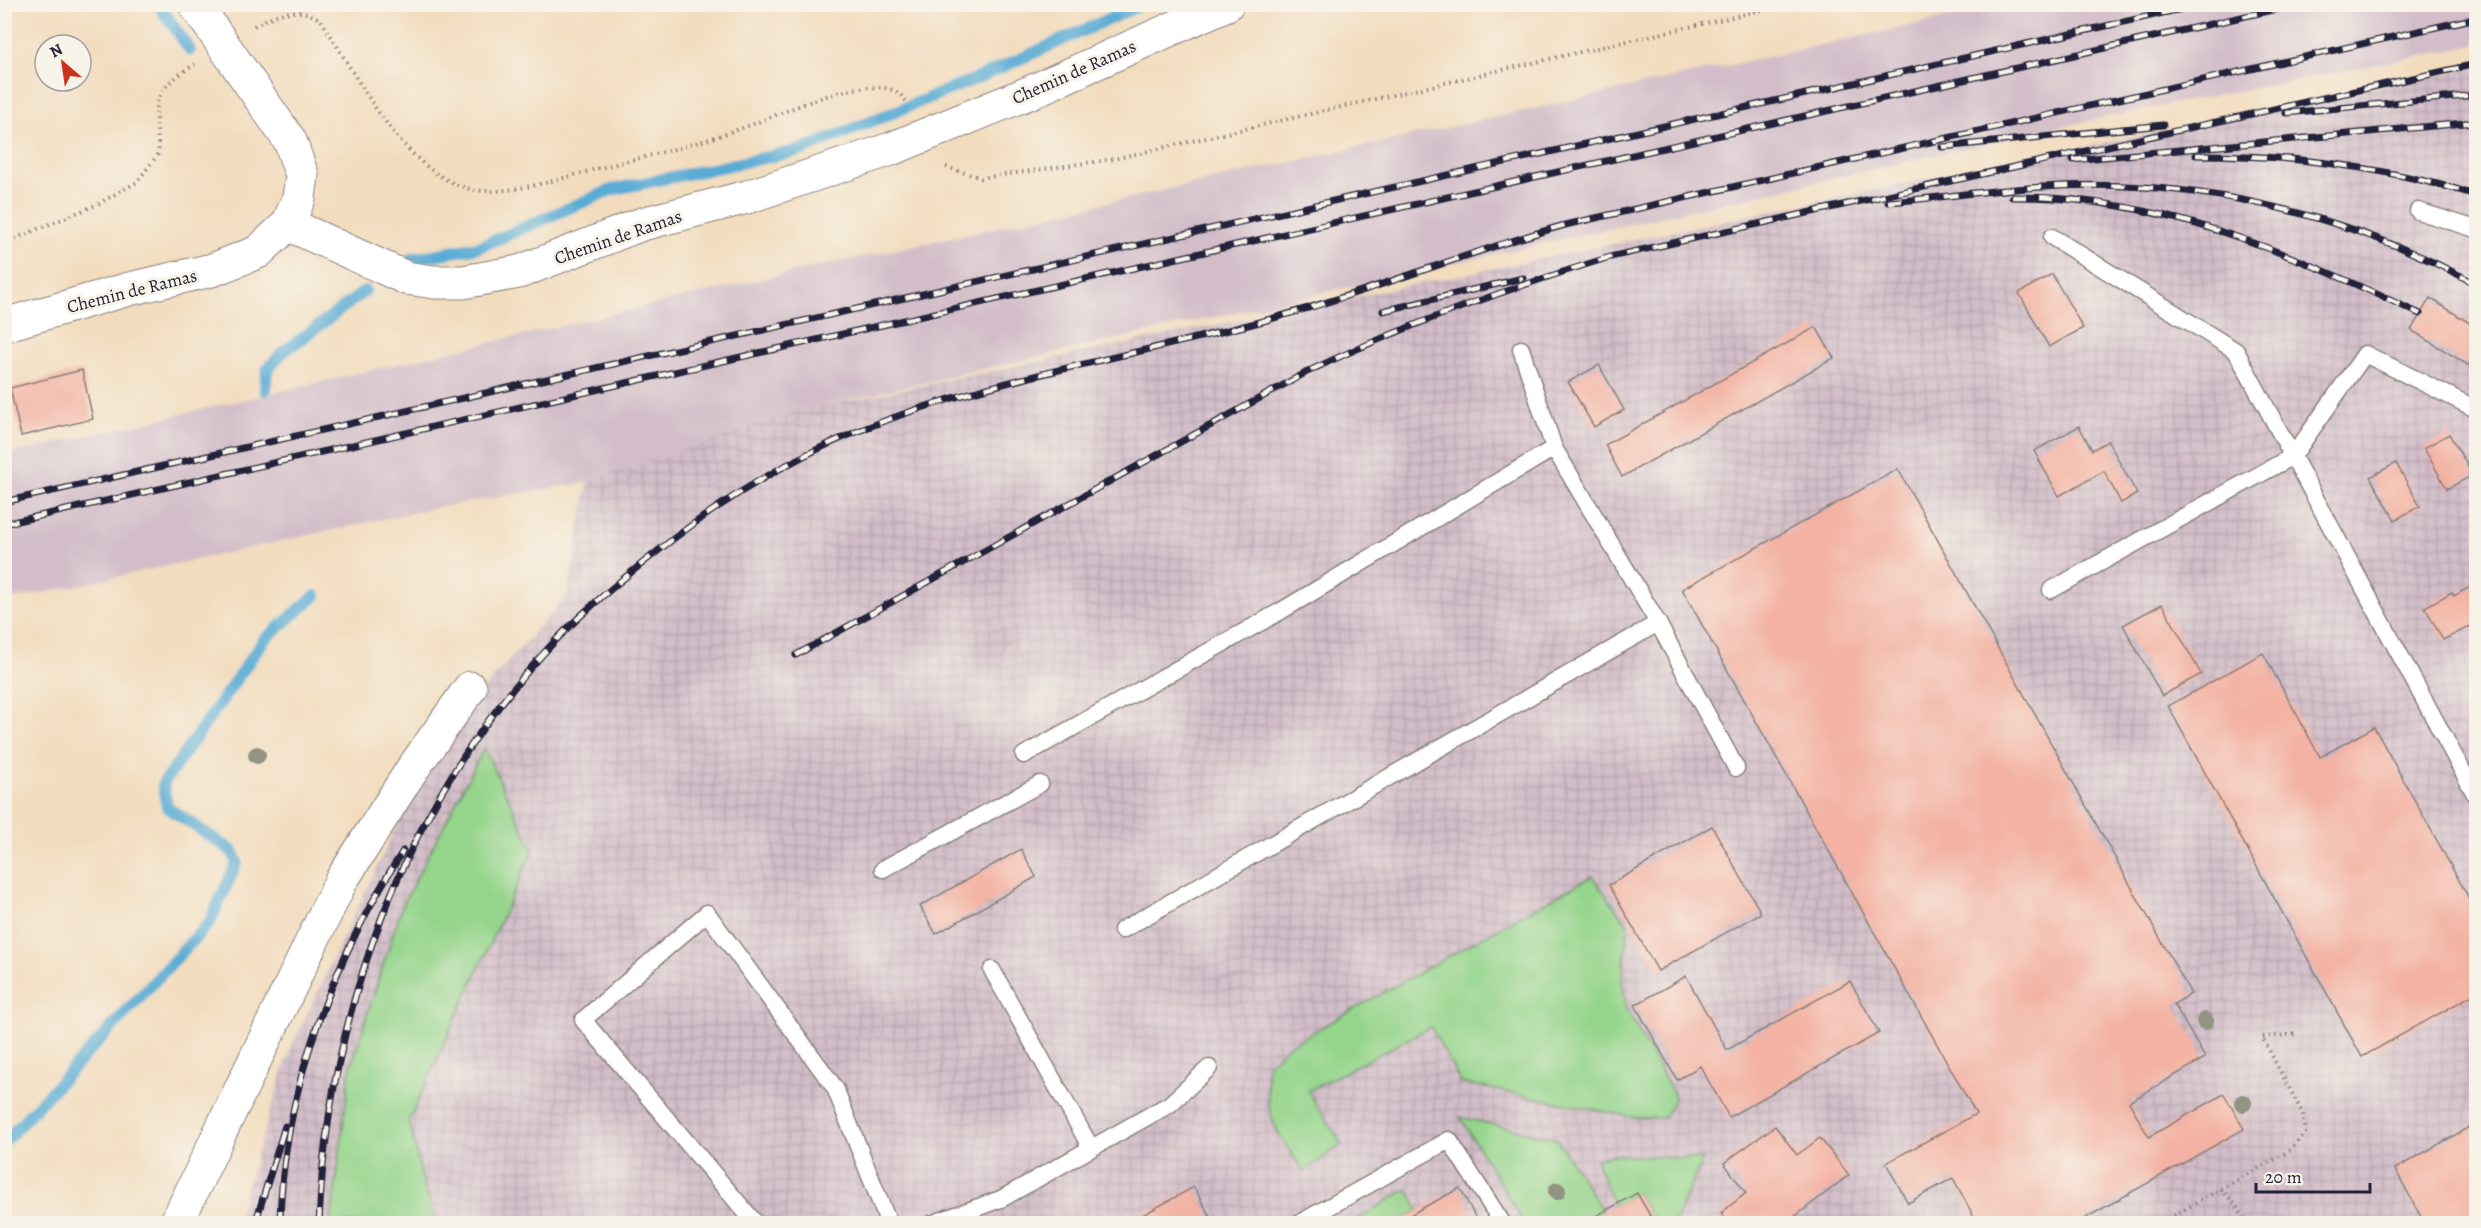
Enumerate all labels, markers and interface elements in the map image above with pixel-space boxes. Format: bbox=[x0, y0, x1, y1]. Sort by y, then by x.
north arrow bbox=[33, 33, 93, 93]
street label: Chemin de Ramas bbox=[1008, 34, 1140, 110]
text: N bbox=[46, 38, 67, 63]
street label: Chemin de Ramas bbox=[551, 204, 685, 270]
street label: Chemin de Ramas bbox=[64, 263, 200, 319]
scale bar bbox=[2256, 1156, 2370, 1194]
text: 20 m bbox=[2265, 1165, 2302, 1189]

